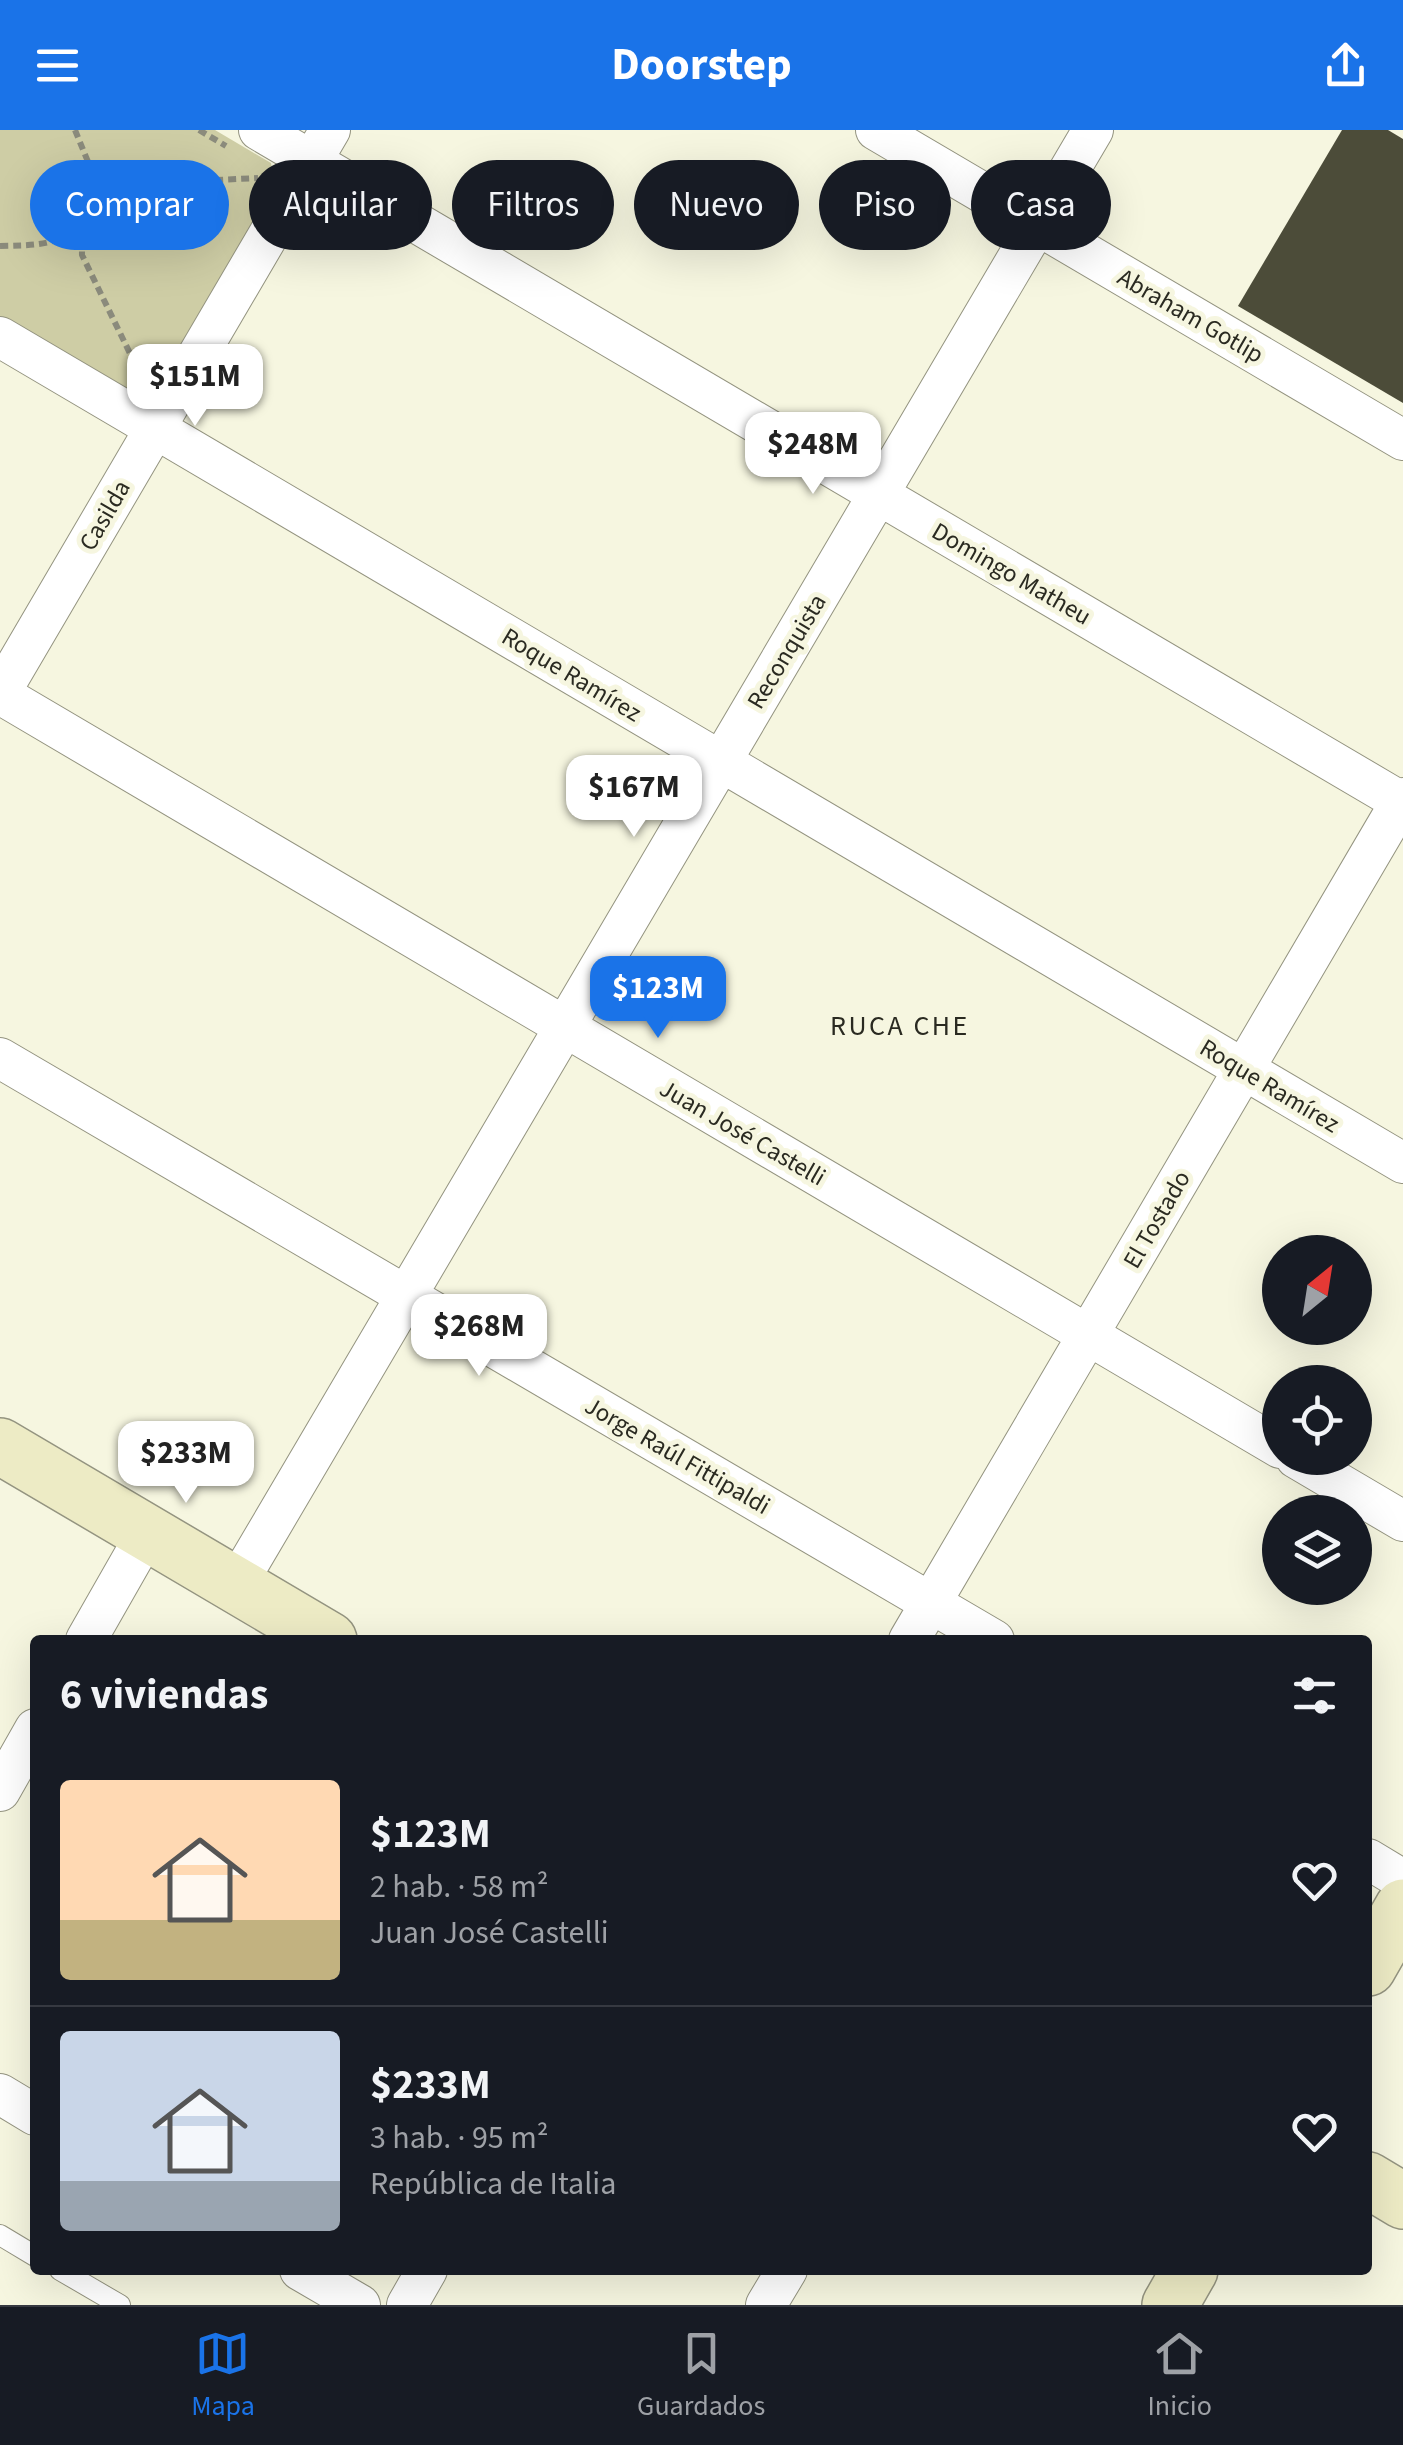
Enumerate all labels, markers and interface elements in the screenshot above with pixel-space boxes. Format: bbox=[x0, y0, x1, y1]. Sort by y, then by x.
text: Doorstep bbox=[611, 33, 792, 97]
icon: menu bbox=[30, 38, 85, 93]
icon: share bbox=[1318, 38, 1373, 93]
chip: Comprar bbox=[30, 160, 229, 250]
chip: Alquilar bbox=[249, 160, 432, 250]
chip: Filtros bbox=[452, 160, 614, 250]
chip: Nuevo bbox=[634, 160, 799, 250]
chip: Piso bbox=[819, 160, 951, 250]
chip: Casa bbox=[971, 160, 1111, 250]
street label: Abraham Gotlip bbox=[1111, 259, 1270, 372]
pin: $151M bbox=[125, 344, 265, 429]
text: $151M bbox=[149, 353, 241, 399]
pin: $248M bbox=[743, 412, 883, 497]
text: $248M bbox=[767, 421, 859, 467]
street label: Casilda bbox=[70, 473, 140, 558]
street label: Domingo Matheu bbox=[925, 514, 1098, 634]
street label: Reconquista bbox=[738, 587, 835, 716]
street label: Roque Ramírez bbox=[495, 619, 648, 731]
pin: $167M bbox=[564, 755, 704, 840]
text: $167M bbox=[588, 764, 680, 810]
pin: $123M bbox=[588, 956, 728, 1041]
text: $123M bbox=[612, 965, 704, 1011]
district label: RUCA CHE bbox=[830, 1006, 970, 1046]
street label: Roque Ramírez bbox=[1193, 1030, 1346, 1142]
street label: Juan José Castelli bbox=[653, 1071, 832, 1195]
street label: El Tostado bbox=[1114, 1164, 1199, 1275]
north arrow bbox=[1262, 1235, 1372, 1345]
map controls bbox=[1262, 1235, 1372, 1605]
pin: $268M bbox=[409, 1294, 549, 1379]
text: $268M bbox=[433, 1303, 525, 1349]
button: locate bbox=[1262, 1365, 1372, 1475]
street label: Jorge Raúl Fittipaldi bbox=[578, 1388, 777, 1524]
pin: $233M bbox=[116, 1421, 256, 1506]
text: $233M bbox=[140, 1430, 232, 1476]
button: layers bbox=[1262, 1495, 1372, 1605]
text: 6 viviendas bbox=[60, 1665, 268, 1725]
icon: filters bbox=[1287, 1668, 1342, 1723]
text: $123M bbox=[370, 1804, 491, 1864]
icon: home bbox=[140, 1820, 260, 1940]
icon: heart bbox=[1287, 1853, 1342, 1908]
text: 2 hab. · 58 m² bbox=[370, 1864, 548, 1910]
text: Juan José Castelli bbox=[370, 1910, 609, 1956]
text: $233M bbox=[370, 2055, 491, 2115]
icon: home bbox=[140, 2071, 260, 2191]
icon: heart bbox=[1287, 2104, 1342, 2159]
text: 3 hab. · 95 m² bbox=[370, 2115, 548, 2161]
text: República de Italia bbox=[370, 2161, 616, 2207]
tab: Mapa bbox=[191, 2326, 255, 2426]
tab: Guardados bbox=[637, 2326, 765, 2426]
tab: Inicio bbox=[1147, 2326, 1212, 2426]

